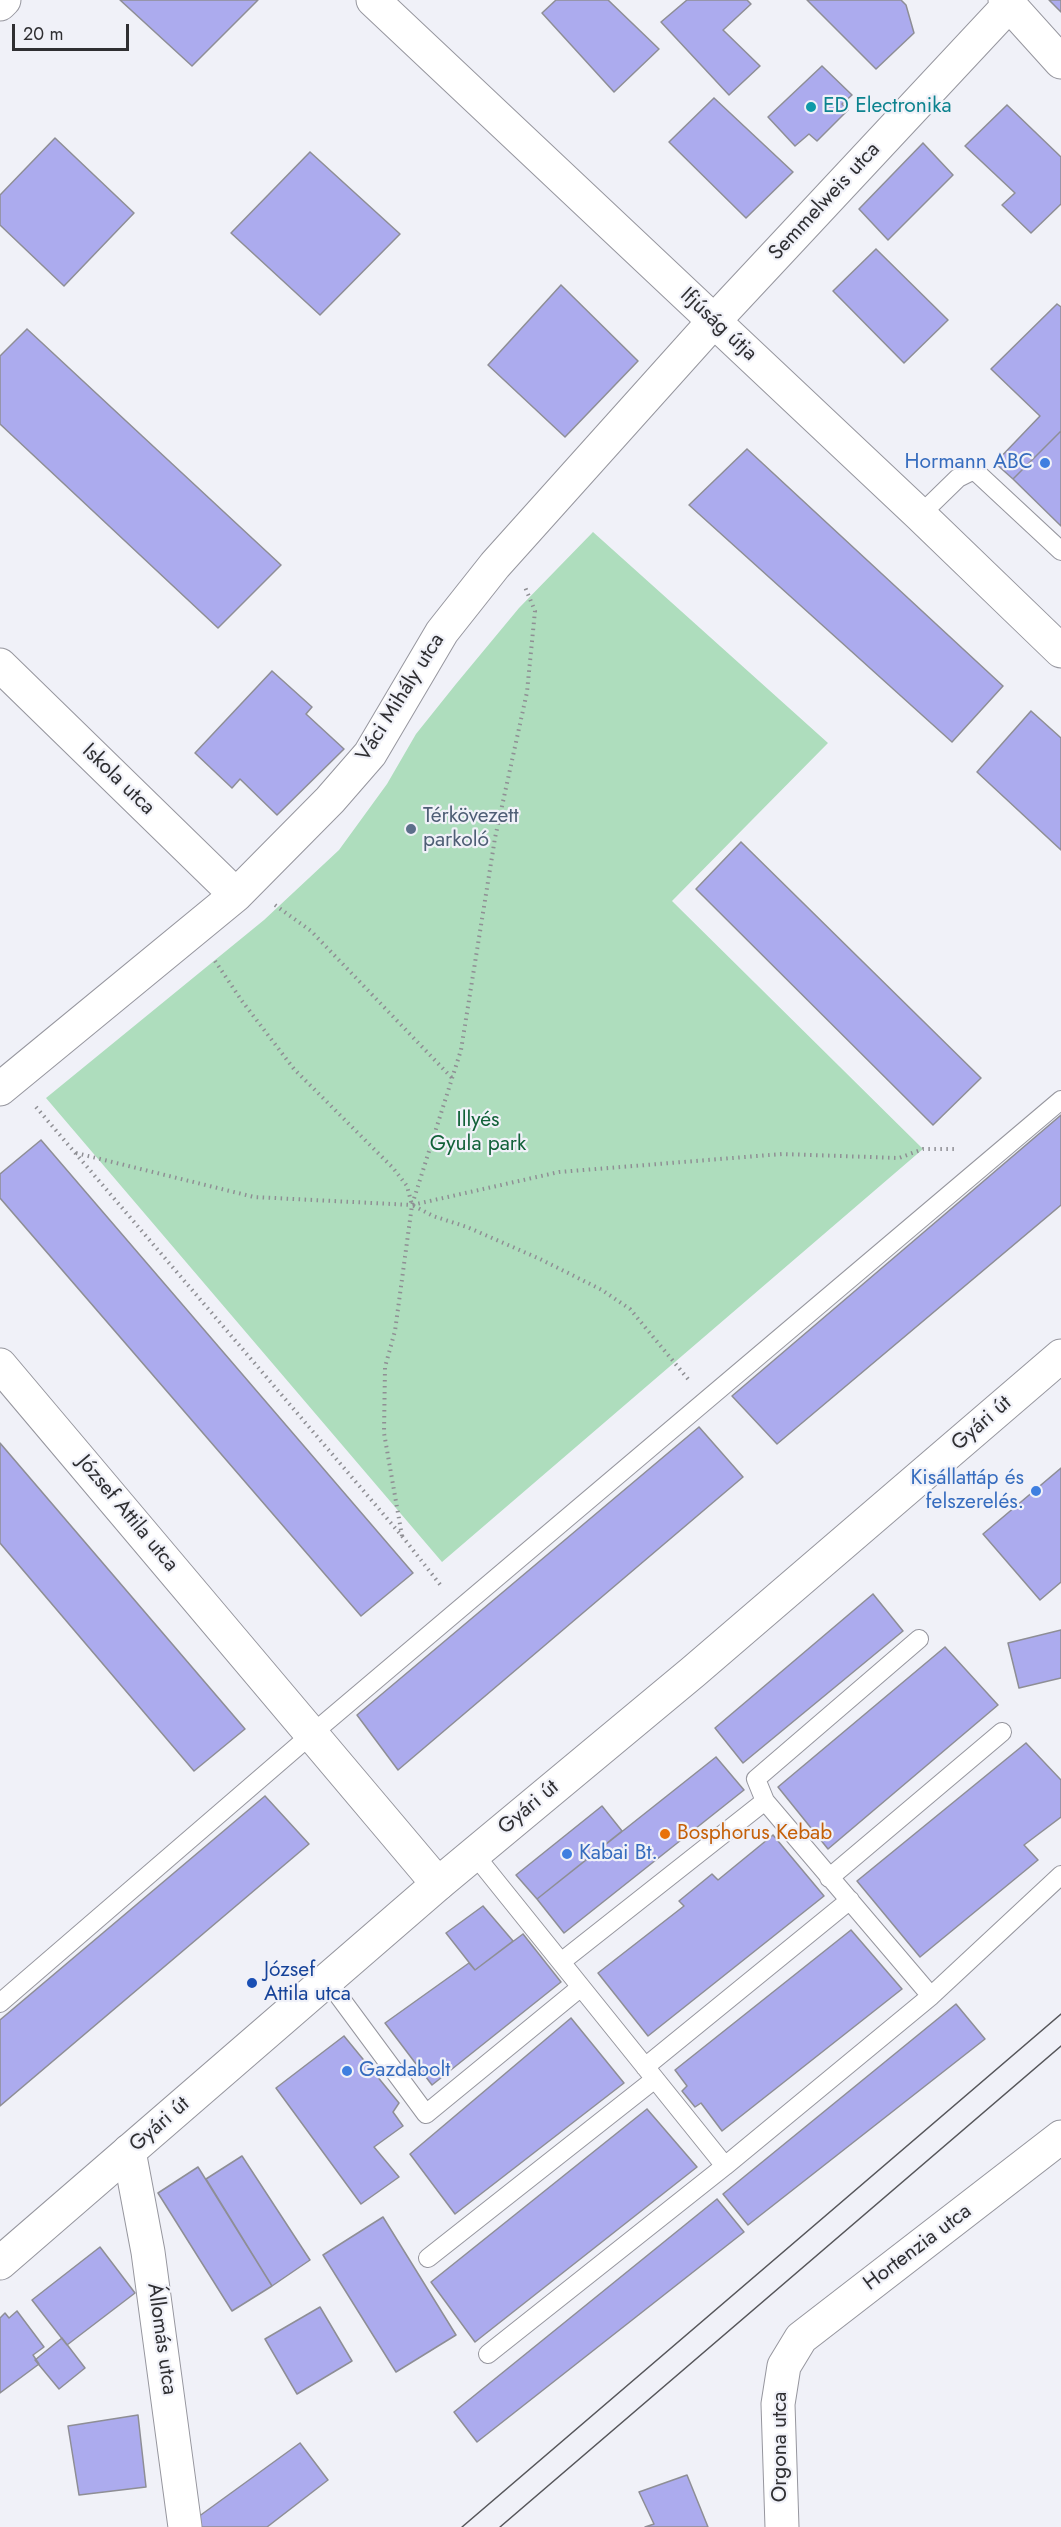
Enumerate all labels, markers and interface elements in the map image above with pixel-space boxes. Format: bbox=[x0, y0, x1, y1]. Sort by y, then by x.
scale bar bbox=[15, 12, 132, 50]
text: 20 m bbox=[23, 21, 63, 47]
place label: ED Electronika bbox=[823, 94, 952, 120]
marker: ED Electronika bbox=[804, 100, 818, 114]
street label: Semmelweis utca bbox=[764, 138, 886, 266]
street label: Ifjúság útja bbox=[674, 283, 762, 367]
place label: Hormann ABC bbox=[905, 450, 1033, 476]
marker: Hormann ABC bbox=[1038, 456, 1052, 470]
street label: Váci Mihály utca bbox=[352, 629, 450, 767]
street label: Iskola utca bbox=[76, 739, 160, 821]
place label: Térkövezett parkoló bbox=[423, 804, 518, 854]
marker: Térkövezett parkoló bbox=[404, 822, 418, 836]
park label: Illyés Gyula park bbox=[430, 1108, 526, 1158]
street label: Gyári út bbox=[947, 1391, 1017, 1457]
street label: József Attila utca bbox=[71, 1451, 183, 1577]
place label: Kisállattáp és felszerelés. bbox=[910, 1466, 1024, 1516]
marker: Kisállattáp és felszerelés. bbox=[1029, 1484, 1043, 1498]
street label: Gyári út bbox=[494, 1776, 564, 1840]
place label: Bosphorus Kebab bbox=[677, 1821, 832, 1847]
marker: Bosphorus Kebab bbox=[658, 1827, 672, 1841]
place label: Kabai Bt. bbox=[579, 1841, 658, 1867]
marker: Kabai Bt. bbox=[560, 1847, 574, 1861]
place label: József Attila utca bbox=[264, 1958, 351, 2008]
marker: József Attila utca bbox=[245, 1976, 259, 1990]
place label: Gazdabolt bbox=[359, 2058, 450, 2084]
marker: Gazdabolt bbox=[340, 2064, 354, 2078]
street label: Gyári út bbox=[125, 2092, 195, 2158]
street label: Hortenzia utca bbox=[859, 2199, 977, 2297]
street label: Állomás utca bbox=[141, 2282, 181, 2396]
street label: Orgona utca bbox=[768, 2392, 794, 2502]

